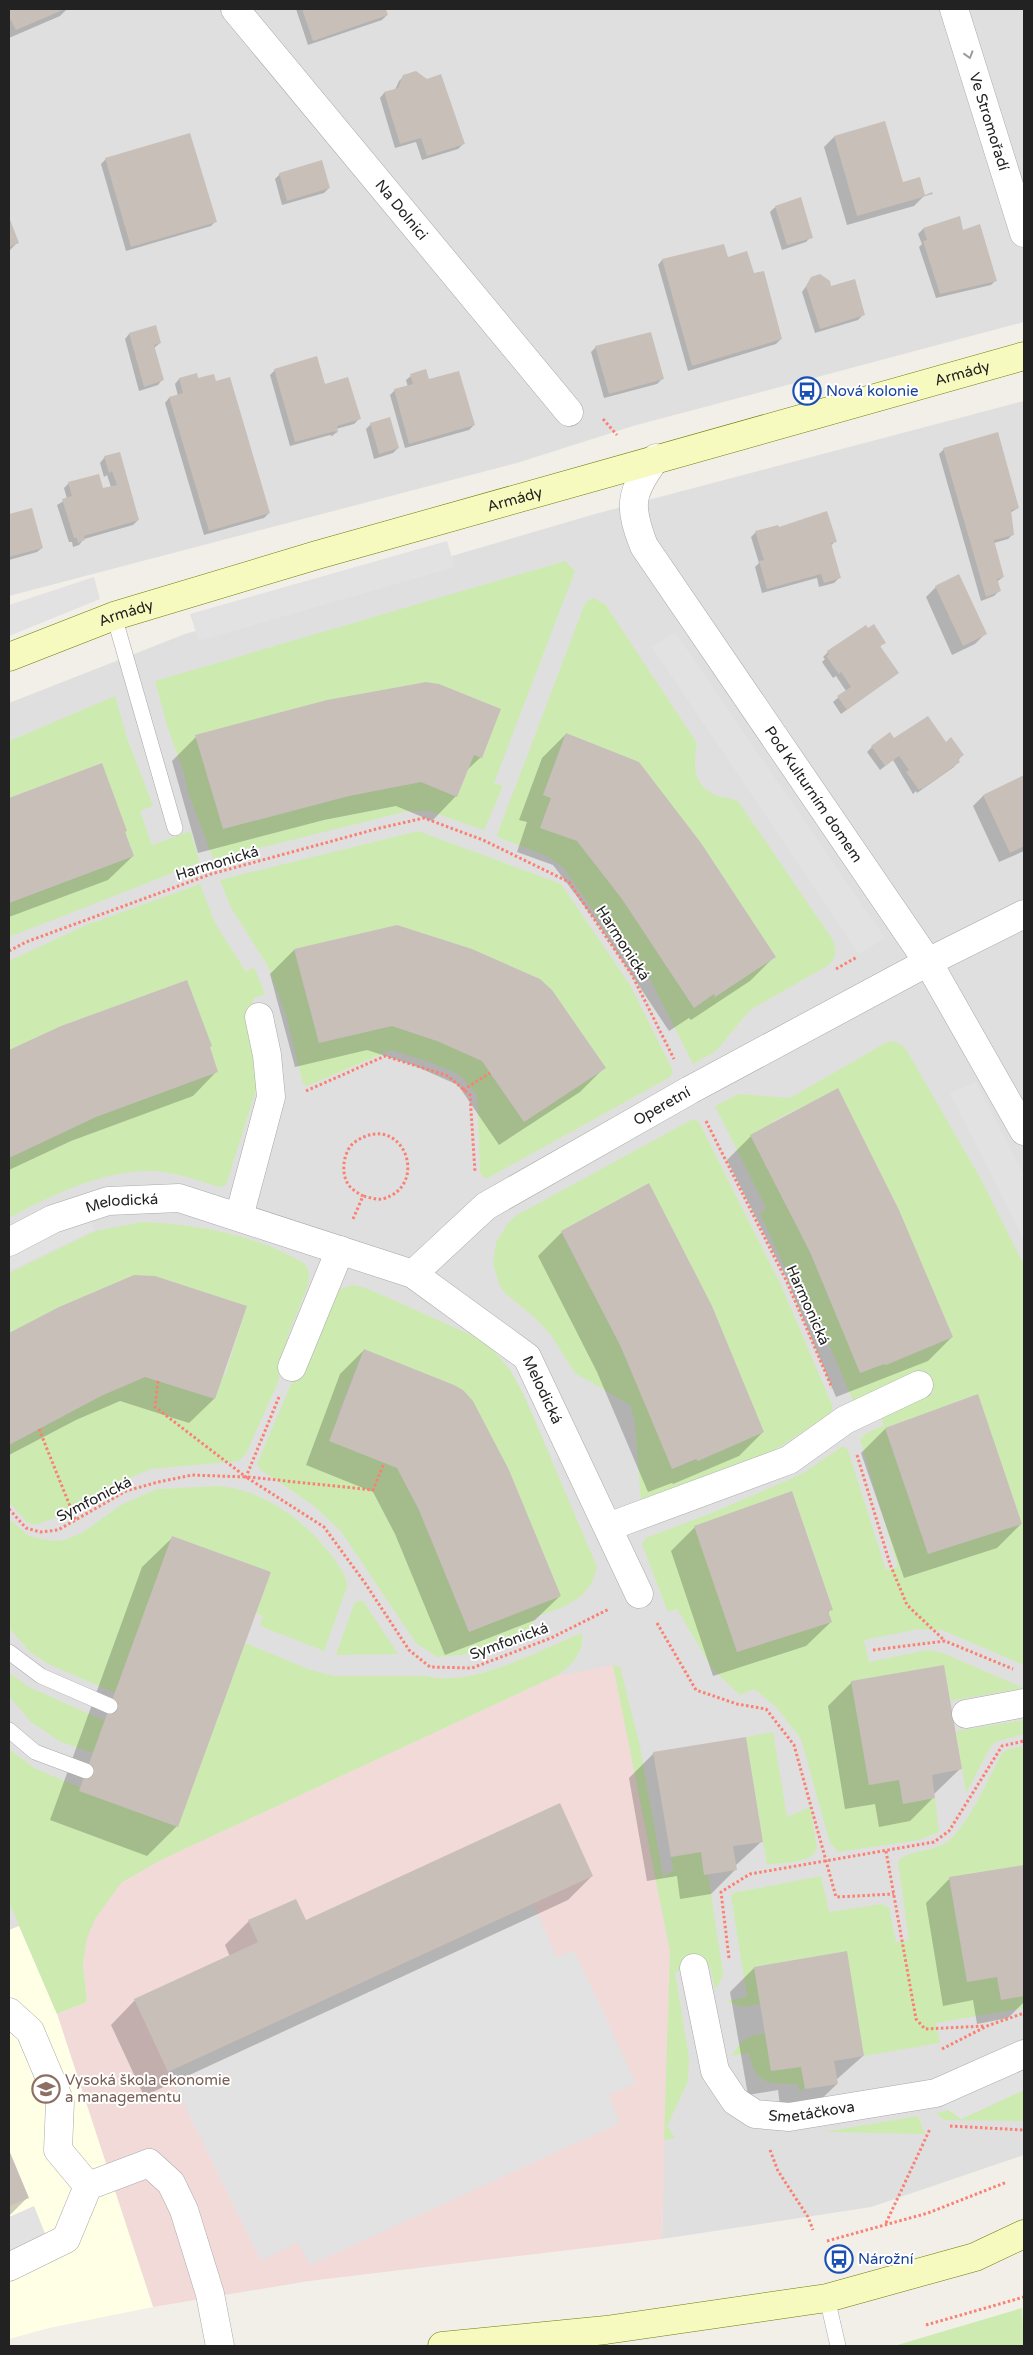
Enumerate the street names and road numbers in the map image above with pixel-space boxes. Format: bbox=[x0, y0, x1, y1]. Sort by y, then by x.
street label: Ve Stromořadí bbox=[965, 70, 1013, 173]
street label: Na Dolnici bbox=[371, 176, 432, 244]
street label: Armády bbox=[933, 357, 992, 390]
street label: Armády bbox=[485, 483, 544, 516]
street label: Armády bbox=[96, 596, 155, 630]
street label: Pod Kulturním domem bbox=[761, 723, 866, 866]
street label: Harmonická bbox=[173, 842, 261, 884]
street label: Harmonická bbox=[592, 902, 654, 984]
street label: Operetní bbox=[630, 1083, 694, 1129]
street label: Melodická bbox=[83, 1190, 158, 1217]
street label: Harmonická bbox=[782, 1262, 834, 1348]
street label: Melodická bbox=[519, 1353, 566, 1427]
street label: Symfonická bbox=[53, 1472, 135, 1526]
street label: Symfonická bbox=[467, 1618, 551, 1664]
street label: Smetáčkova bbox=[768, 2097, 856, 2126]

